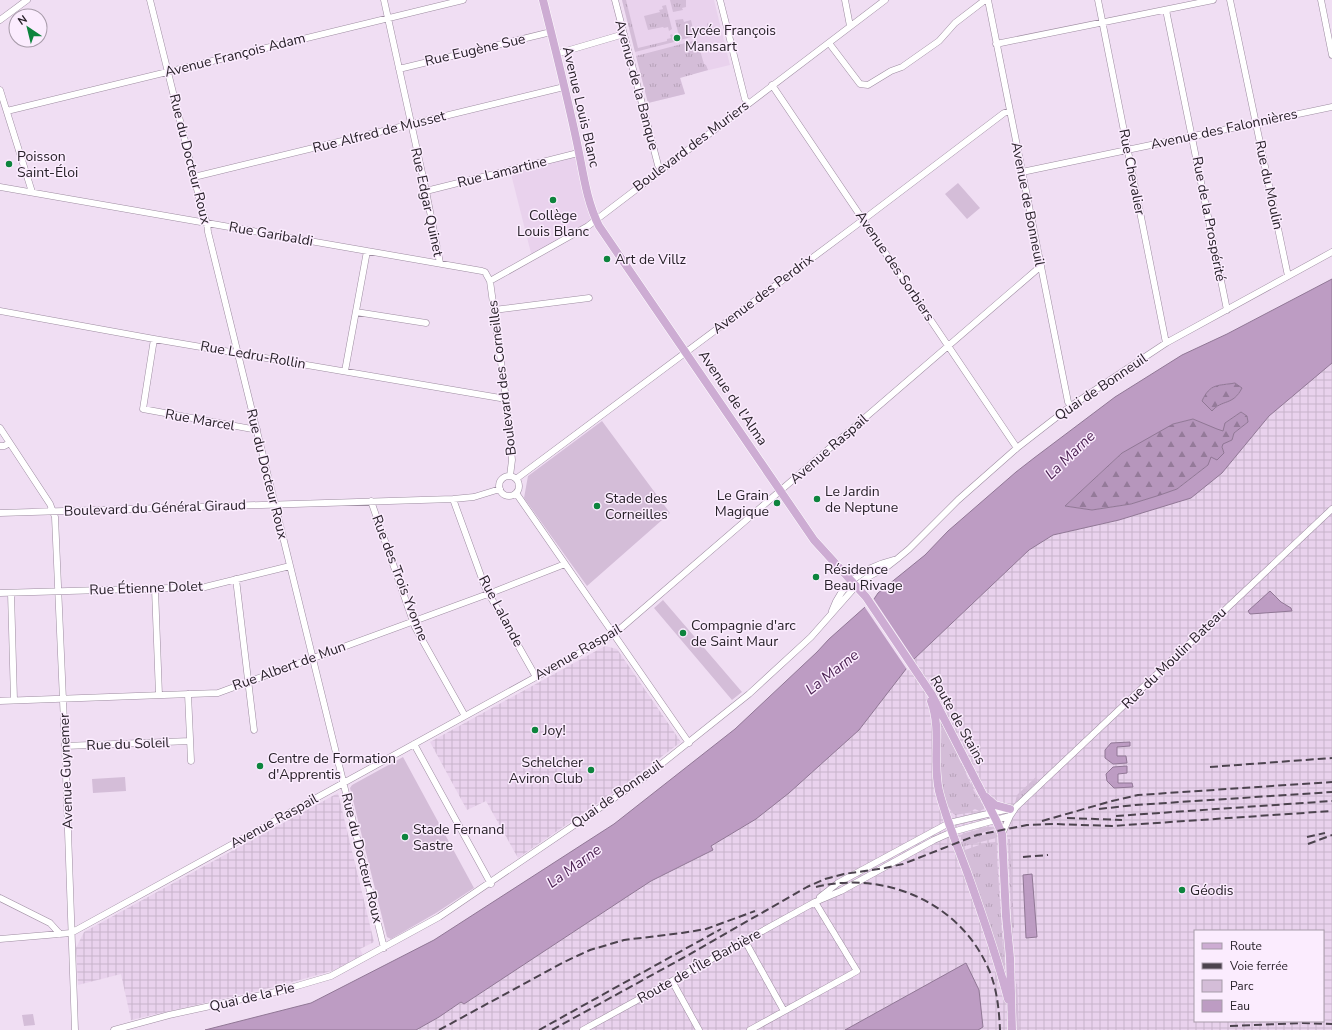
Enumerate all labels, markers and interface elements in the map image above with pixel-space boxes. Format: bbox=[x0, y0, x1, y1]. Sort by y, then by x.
north arrow bbox=[8, 8, 48, 48]
text: N bbox=[15, 12, 30, 29]
street label: Avenue de la Banque bbox=[610, 18, 664, 152]
place label: Lycée François Mansart bbox=[685, 21, 776, 56]
street label: Avenue François Adam bbox=[163, 28, 307, 82]
street label: Rue Eugène Sue bbox=[423, 29, 527, 71]
marker: Lycée François Mansart bbox=[672, 33, 682, 43]
street label: Avenue Louis Blanc bbox=[558, 45, 604, 170]
street label: Rue du Docteur Roux bbox=[165, 92, 216, 227]
street label: Boulevard des Muriers bbox=[629, 96, 753, 196]
street label: Avenue des Falonnières bbox=[1149, 104, 1299, 154]
street label: Rue Alfred de Musset bbox=[311, 106, 447, 158]
street label: Rue Chevalier bbox=[1114, 127, 1150, 217]
street label: Rue du Moulin bbox=[1250, 139, 1288, 231]
street label: Avenue de Bonneuil bbox=[1007, 140, 1050, 269]
street label: Rue Edgar Quinet bbox=[406, 146, 448, 258]
place label: Poisson Saint-Éloi bbox=[17, 147, 78, 182]
street label: Rue Lamartine bbox=[455, 152, 549, 192]
street label: Rue de la Prospérité bbox=[1188, 155, 1230, 283]
marker: Poisson Saint-Éloi bbox=[4, 159, 14, 169]
marker: Collège Louis Blanc bbox=[548, 195, 558, 205]
place label: Collège Louis Blanc bbox=[517, 206, 590, 241]
street label: Avenue des Sorbiers bbox=[851, 207, 939, 325]
street label: Rue Garibaldi bbox=[227, 217, 315, 251]
street label: Avenue des Perdrix bbox=[709, 249, 818, 338]
place label: Art de Villz bbox=[615, 250, 686, 269]
marker: Art de Villz bbox=[602, 254, 612, 264]
street label: Boulevard des Corneilles bbox=[483, 299, 521, 457]
street label: Rue Ledru-Rollin bbox=[199, 336, 307, 374]
street label: Avenue de l'Alma bbox=[694, 347, 772, 449]
street label: Quai de Bonneuil bbox=[1051, 348, 1152, 425]
street label: Rue Marcel bbox=[164, 405, 237, 436]
street label: Rue du Docteur Roux bbox=[242, 407, 293, 542]
street label: Avenue Raspail bbox=[786, 409, 873, 488]
water label: La Marne bbox=[1041, 426, 1099, 484]
place label: Le Jardin de Neptune bbox=[825, 482, 898, 517]
place label: Le Grain Magique bbox=[715, 486, 769, 521]
place label: Stade des Corneilles bbox=[605, 489, 668, 524]
marker: Le Jardin de Neptune bbox=[812, 494, 822, 504]
street label: Boulevard du Général Giraud bbox=[64, 495, 246, 521]
marker: Le Grain Magique bbox=[772, 498, 782, 508]
marker: Stade des Corneilles bbox=[592, 501, 602, 511]
street label: Rue des Trois Yvonne bbox=[367, 512, 433, 644]
place label: Résidence Beau Rivage bbox=[824, 560, 903, 595]
street label: Rue Lalande bbox=[474, 572, 528, 650]
marker: Résidence Beau Rivage bbox=[811, 572, 821, 582]
street label: Rue Étienne Dolet bbox=[89, 577, 203, 599]
street label: Rue du Moulin Bateau bbox=[1117, 603, 1231, 713]
place label: Compagnie d'arc de Saint Maur bbox=[691, 616, 796, 651]
street label: Avenue Raspail bbox=[531, 619, 626, 685]
marker: Compagnie d'arc de Saint Maur bbox=[678, 628, 688, 638]
street label: Rue Albert de Mun bbox=[230, 637, 348, 695]
water label: La Marne bbox=[801, 645, 863, 699]
street label: Route de Stains bbox=[926, 672, 990, 768]
street label: Avenue Guynemer bbox=[54, 713, 78, 829]
place label: Joy! bbox=[542, 721, 566, 740]
marker: Joy! bbox=[530, 725, 540, 735]
street label: Rue du Soleil bbox=[86, 733, 171, 755]
place label: Centre de Formation d'Apprentis bbox=[268, 749, 396, 784]
place label: Schelcher Aviron Club bbox=[509, 753, 583, 788]
street label: Quai de Bonneuil bbox=[567, 755, 667, 833]
marker: Centre de Formation d'Apprentis bbox=[255, 761, 265, 771]
marker: Schelcher Aviron Club bbox=[586, 765, 596, 775]
street label: Avenue Raspail bbox=[227, 789, 322, 853]
street label: Rue du Docteur Roux bbox=[337, 791, 388, 926]
place label: Stade Fernand Sastre bbox=[413, 820, 504, 855]
marker: Stade Fernand Sastre bbox=[400, 832, 410, 842]
water label: La Marne bbox=[543, 840, 605, 892]
place label: Géodis bbox=[1190, 881, 1234, 900]
marker: Géodis bbox=[1177, 885, 1187, 895]
street label: Route de l'Île Barbière bbox=[634, 924, 764, 1008]
legend bbox=[1194, 930, 1324, 1022]
text: Route bbox=[1230, 938, 1262, 954]
text: Voie ferrée bbox=[1229, 958, 1288, 974]
street label: Quai de la Pie bbox=[208, 978, 296, 1016]
text: Parc bbox=[1230, 978, 1254, 994]
text: Eau bbox=[1230, 998, 1250, 1014]

